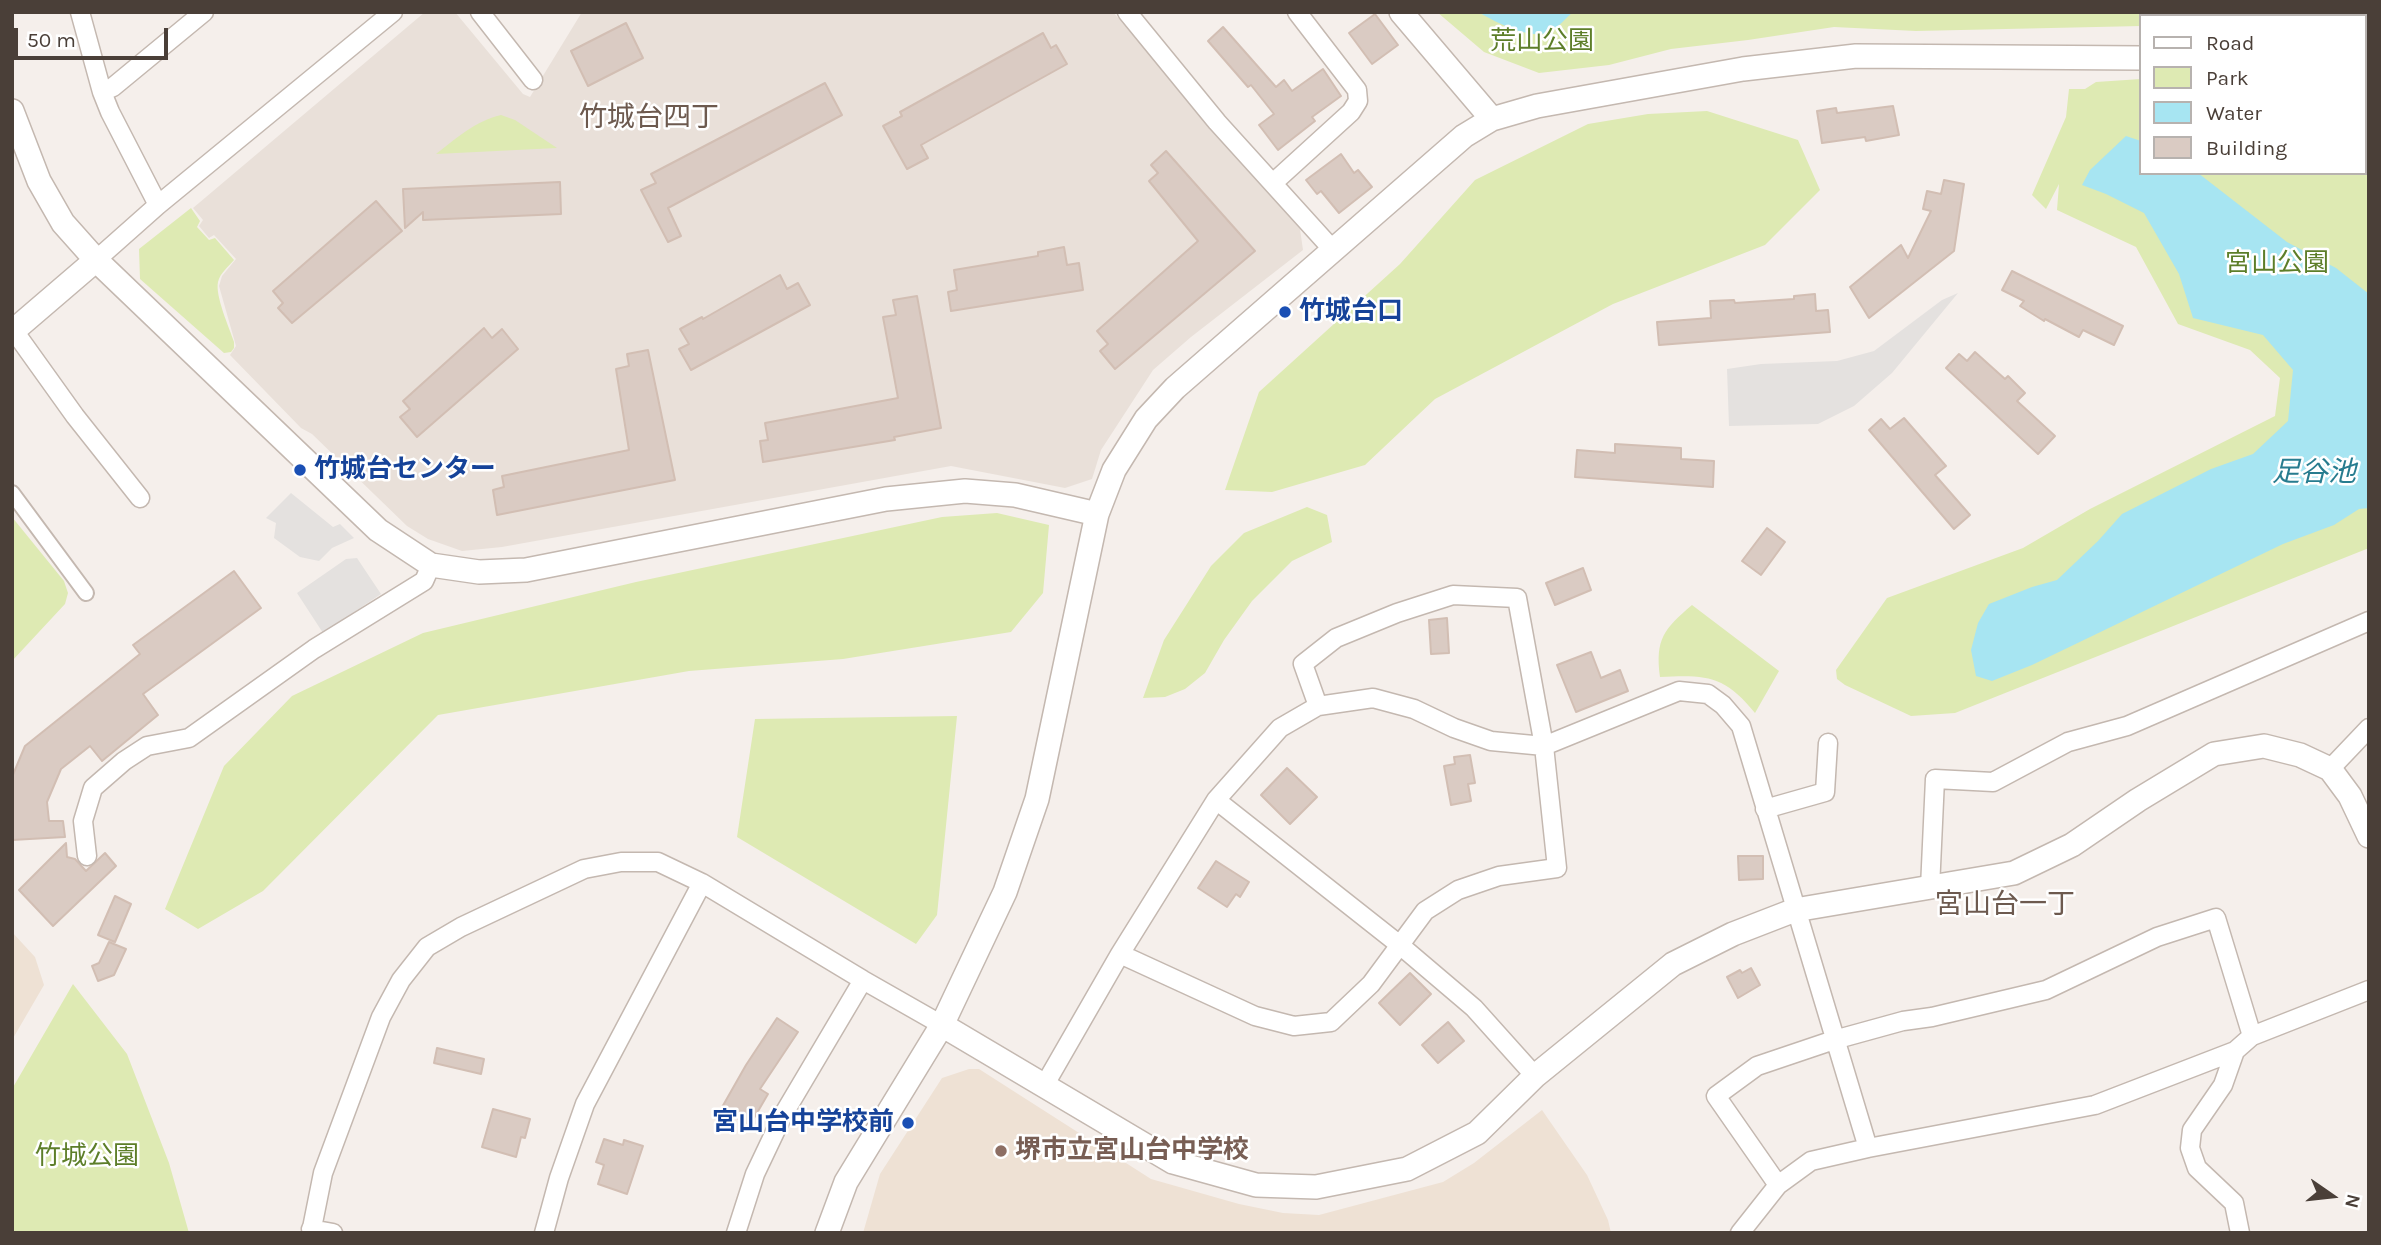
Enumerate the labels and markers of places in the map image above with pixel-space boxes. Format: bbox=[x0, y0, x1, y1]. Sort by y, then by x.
place label: 竹城台口 bbox=[1299, 296, 1403, 328]
marker: 竹城台口 bbox=[1277, 304, 1293, 320]
place label: 竹城台センター bbox=[314, 454, 496, 486]
marker: 竹城台センター bbox=[292, 462, 308, 478]
place label: 宮山台中学校前 bbox=[712, 1107, 894, 1139]
marker: 宮山台中学校前 bbox=[900, 1115, 916, 1131]
place label: 堺市立宮山台中学校 bbox=[1015, 1135, 1249, 1167]
marker: 堺市立宮山台中学校 bbox=[993, 1143, 1009, 1159]

